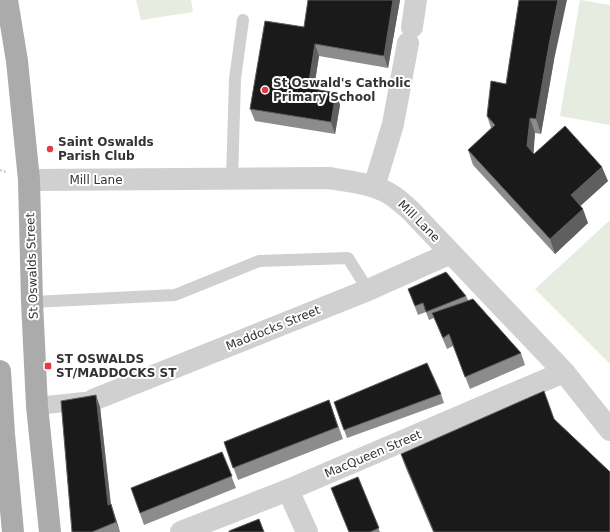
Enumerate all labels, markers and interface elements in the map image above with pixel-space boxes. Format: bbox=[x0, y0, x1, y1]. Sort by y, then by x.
place label: St Oswald's Catholic Primary School bbox=[273, 76, 411, 104]
marker: St Oswald's Catholic Primary School bbox=[260, 85, 270, 95]
place label: Saint Oswalds Parish Club bbox=[58, 135, 154, 163]
marker: Saint Oswalds Parish Club bbox=[45, 144, 55, 154]
street label: Mill Lane bbox=[69, 173, 123, 187]
street label: Mill Lane bbox=[395, 197, 443, 245]
street label: St Oswalds Street bbox=[23, 212, 41, 319]
street label: Maddocks Street bbox=[224, 303, 322, 353]
place label: ST OSWALDS ST/MADDOCKS ST bbox=[56, 352, 177, 380]
marker: ST OSWALDS ST/MADDOCKS ST bbox=[43, 361, 53, 371]
street label: MacQueen Street bbox=[322, 427, 424, 481]

